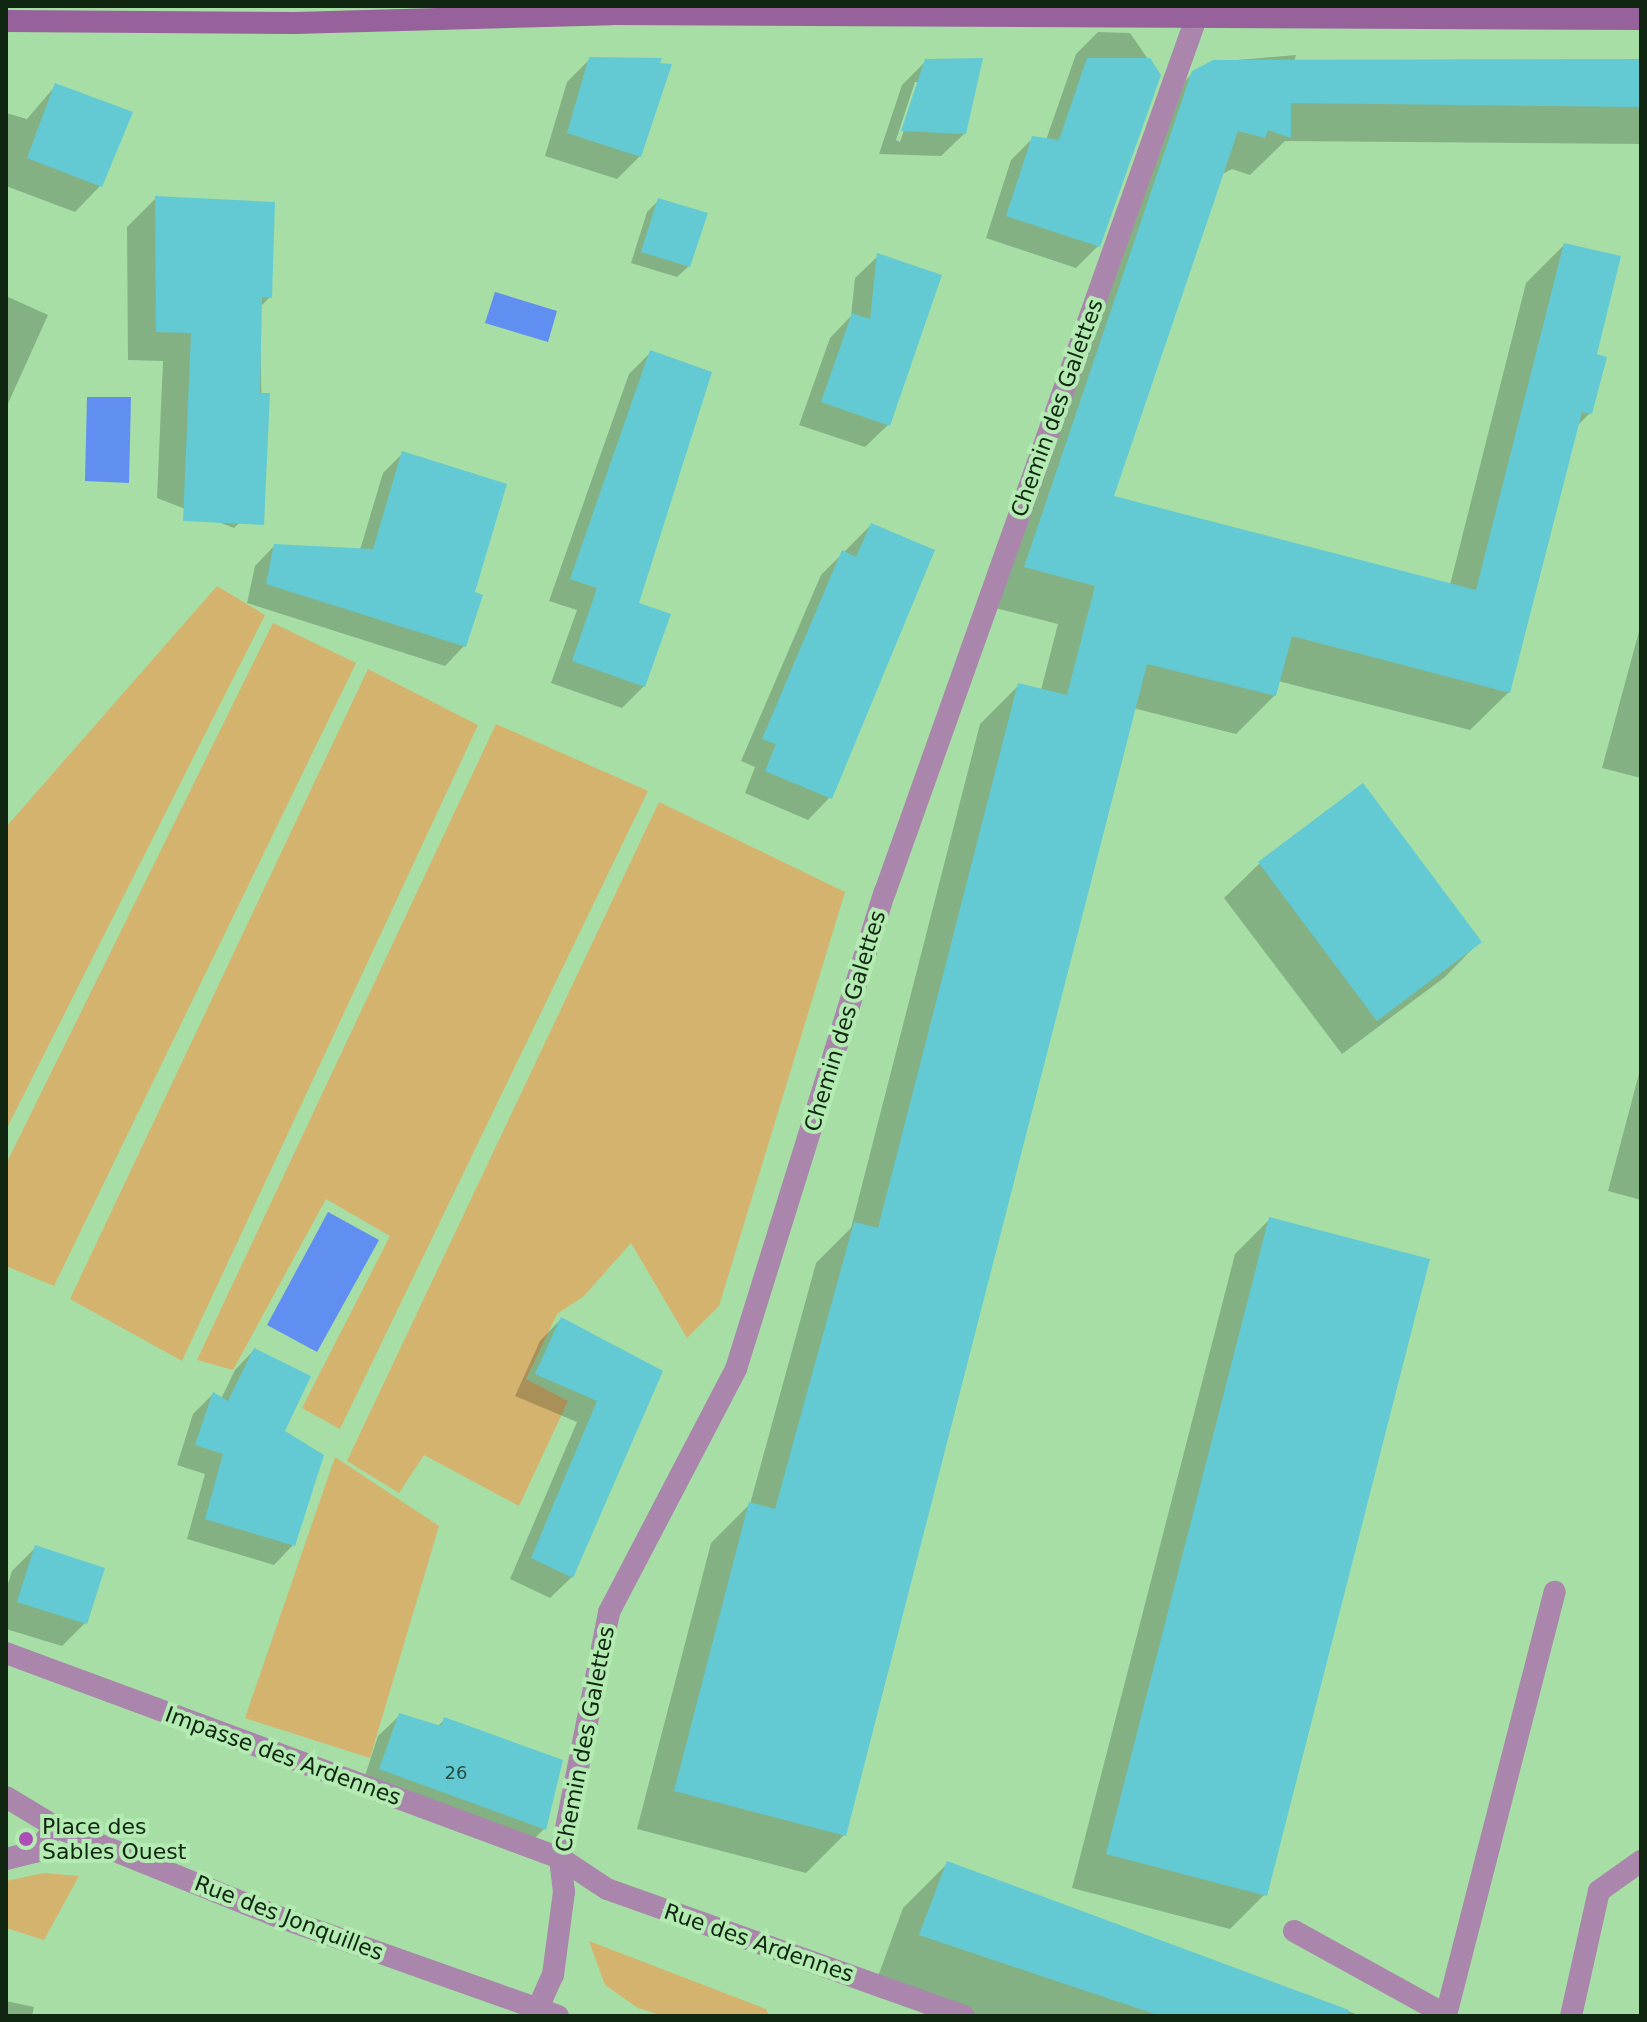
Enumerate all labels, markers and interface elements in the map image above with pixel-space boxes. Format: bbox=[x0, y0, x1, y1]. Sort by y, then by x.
street label: Chemin des Galettes bbox=[1005, 296, 1109, 520]
street label: Chemin des Galettes bbox=[799, 907, 891, 1135]
street label: Chemin des Galettes bbox=[550, 1624, 620, 1854]
street label: Impasse des Ardennes bbox=[162, 1701, 404, 1811]
house number: 26 bbox=[445, 1762, 467, 1784]
place label: Place des Sables Ouest bbox=[42, 1813, 186, 1864]
marker: Place des Sables Ouest bbox=[17, 1830, 35, 1848]
street label: Rue des Jonquilles bbox=[191, 1870, 387, 1966]
street label: Rue des Ardennes bbox=[661, 1898, 857, 1988]

